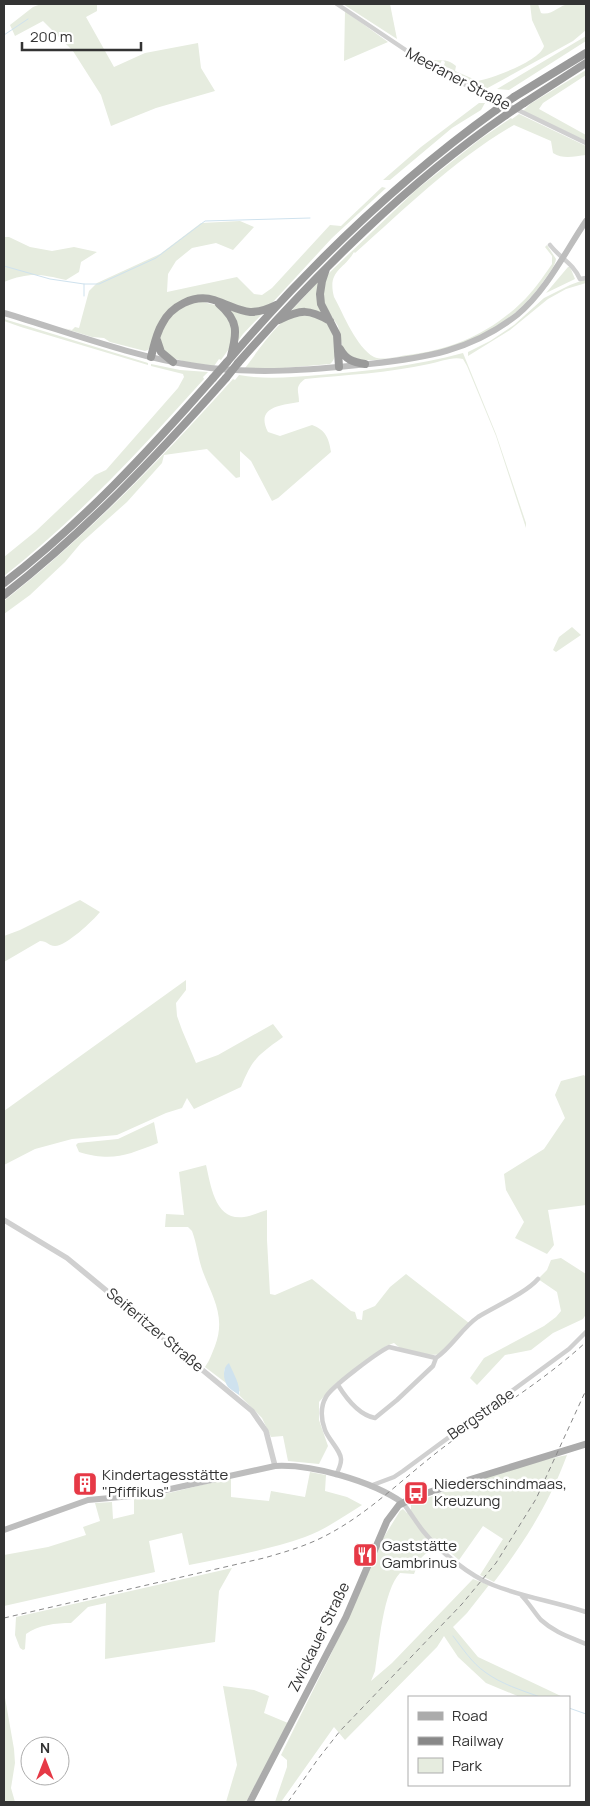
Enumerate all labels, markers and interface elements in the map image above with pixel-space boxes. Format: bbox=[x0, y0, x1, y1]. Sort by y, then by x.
scale bar bbox=[22, 20, 141, 52]
text: 200 m bbox=[30, 26, 73, 47]
street label: Meeraner Straße bbox=[402, 42, 515, 115]
street label: Seiferitzer Straße bbox=[102, 1283, 209, 1377]
street label: Bergstraße bbox=[443, 1383, 518, 1444]
place label: Kindertagesstätte "Pfiffikus" bbox=[102, 1464, 229, 1502]
building icon: Kindertagesstätte "Pfiffikus" bbox=[72, 1471, 98, 1497]
place label: Niederschindmaas, Kreuzung bbox=[434, 1473, 567, 1511]
bus stop icon: Niederschindmaas, Kreuzung bbox=[403, 1480, 429, 1506]
place label: Gaststätte Gambrinus bbox=[382, 1535, 457, 1573]
restaurant icon: Gaststätte Gambrinus bbox=[352, 1542, 378, 1568]
street label: Zwickauer Straße bbox=[283, 1578, 354, 1695]
legend bbox=[408, 1696, 570, 1786]
text: Road bbox=[452, 1705, 488, 1726]
text: Railway bbox=[452, 1730, 504, 1751]
north arrow bbox=[20, 1736, 70, 1786]
text: N bbox=[40, 1738, 50, 1757]
text: Park bbox=[452, 1755, 482, 1776]

